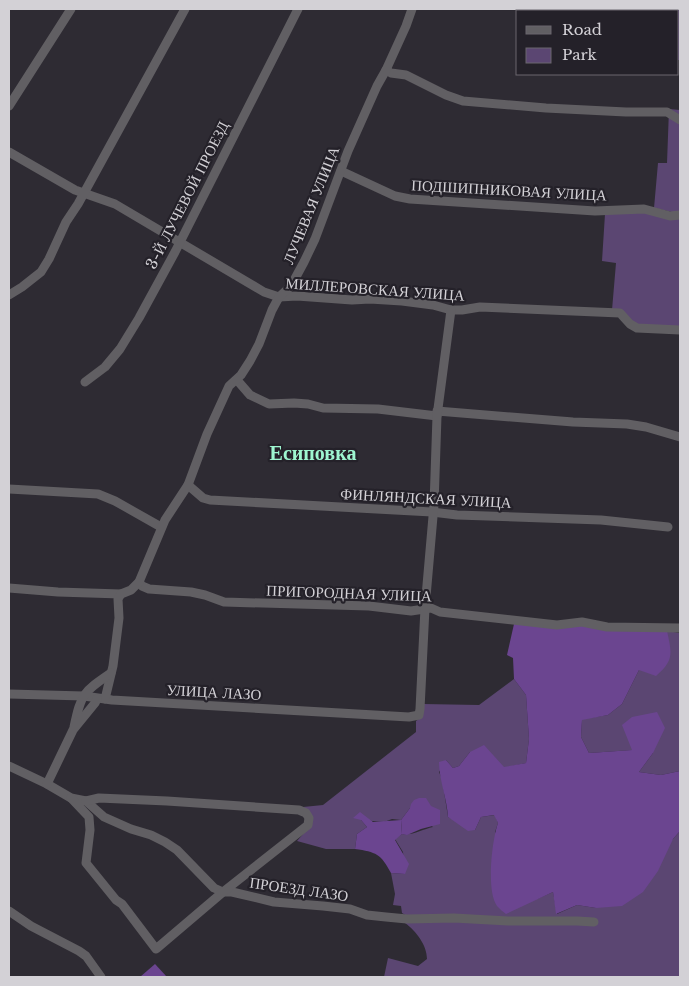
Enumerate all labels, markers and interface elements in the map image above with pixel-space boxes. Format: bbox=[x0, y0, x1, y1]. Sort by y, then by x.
legend bbox=[516, 10, 679, 75]
text: Road bbox=[562, 20, 602, 39]
text: Park bbox=[562, 45, 598, 64]
street label: 3-Й ЛУЧЕВОЙ ПРОЕЗД bbox=[141, 118, 233, 272]
street label: ЛУЧЕВАЯ УЛИЦА bbox=[279, 143, 343, 267]
street label: ПОДШИПНИКОВАЯ УЛИЦА bbox=[411, 175, 607, 205]
street label: МИЛЛЕРОВСКАЯ УЛИЦА bbox=[285, 273, 466, 305]
district label: Есиповка bbox=[270, 441, 356, 465]
street label: ФИНЛЯНДСКАЯ УЛИЦА bbox=[340, 484, 512, 512]
street label: ПРИГОРОДНАЯ УЛИЦА bbox=[266, 581, 432, 605]
street label: УЛИЦА ЛАЗО bbox=[166, 680, 262, 704]
street label: ПРОЕЗД ЛАЗО bbox=[248, 873, 350, 905]

